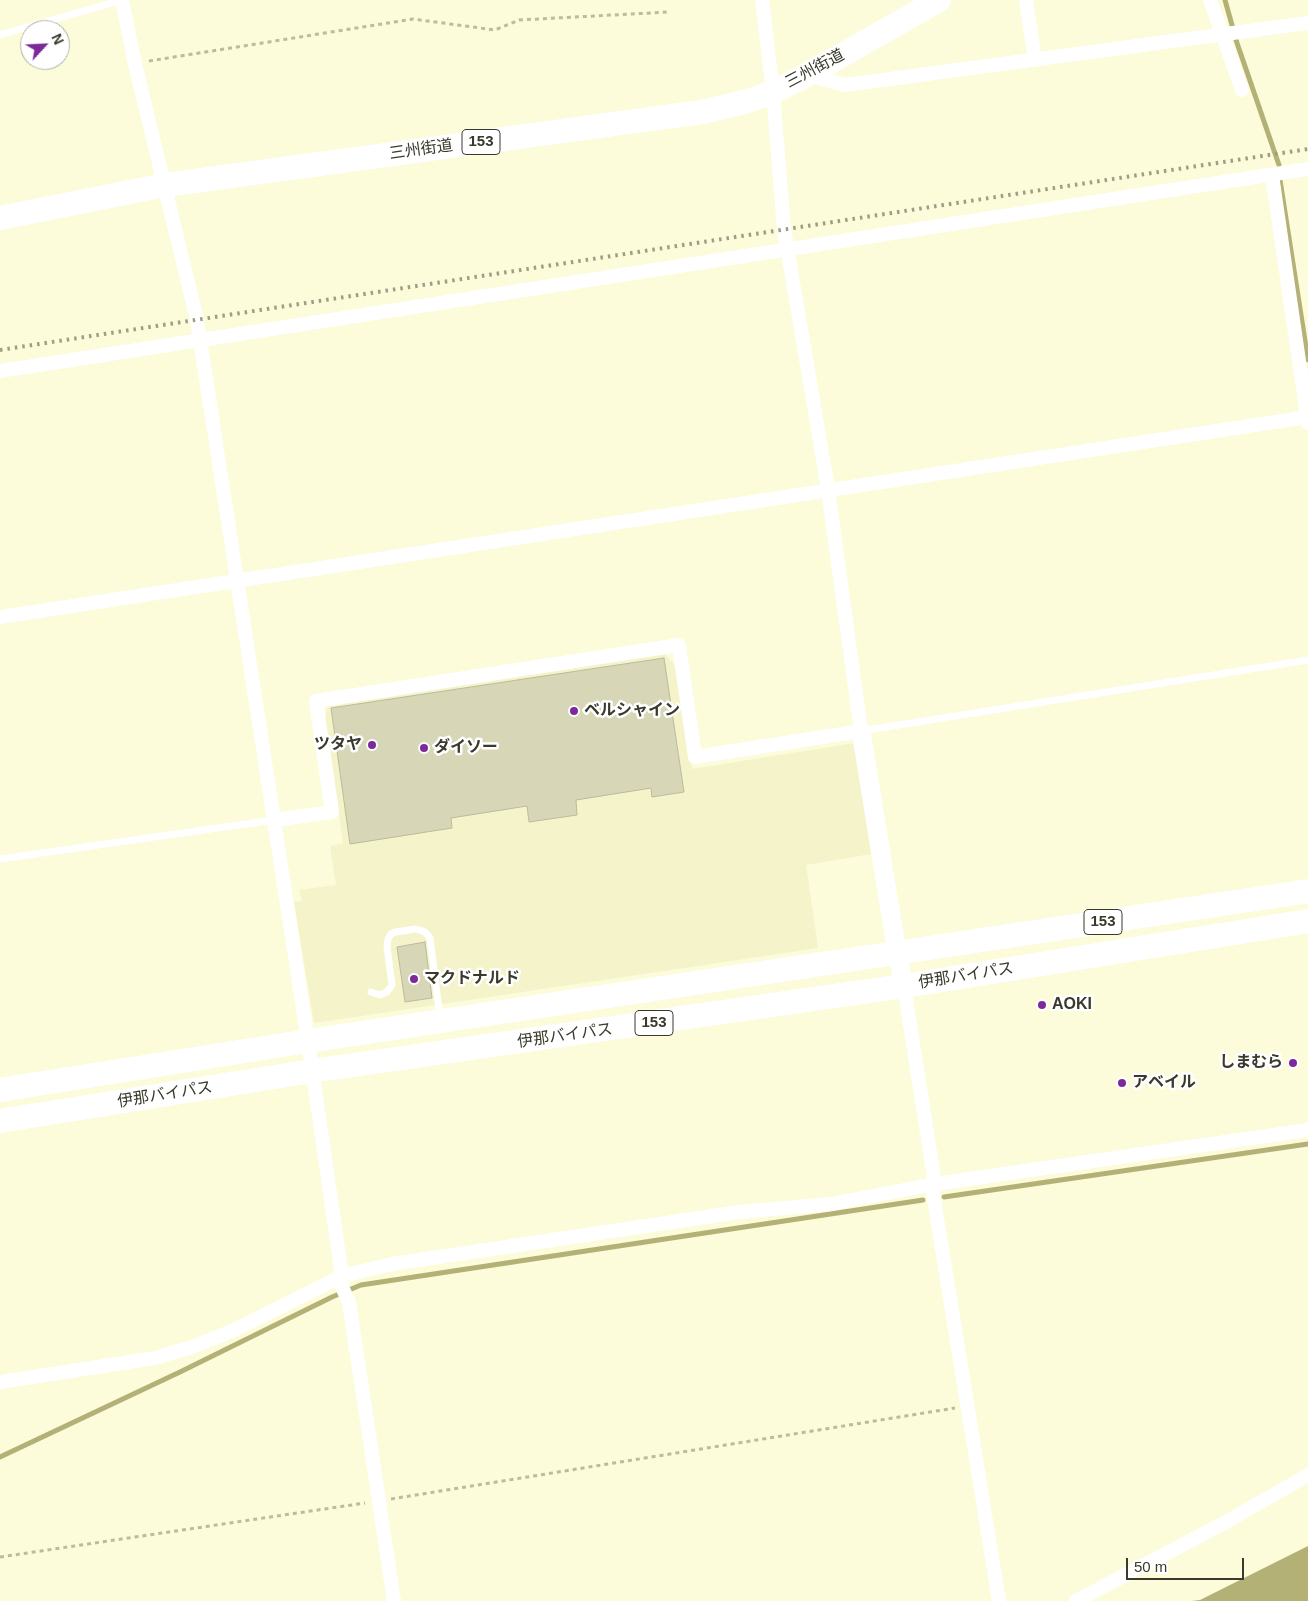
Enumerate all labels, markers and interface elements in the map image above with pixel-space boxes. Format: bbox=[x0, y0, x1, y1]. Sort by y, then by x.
north arrow bbox=[20, 20, 70, 70]
text: N bbox=[48, 31, 67, 47]
street label: 三州街道 bbox=[782, 46, 848, 92]
road number: 153 bbox=[462, 130, 500, 154]
street label: 三州街道 bbox=[388, 136, 454, 164]
place label: ベルシャイン bbox=[584, 701, 680, 721]
marker: ベルシャイン bbox=[568, 705, 580, 717]
place label: ツタヤ bbox=[314, 735, 362, 755]
place label: ダイソー bbox=[434, 738, 498, 758]
marker: ツタヤ bbox=[366, 739, 378, 751]
marker: ダイソー bbox=[418, 742, 430, 754]
road number: 153 bbox=[1084, 910, 1122, 934]
street label: 伊那バイパス bbox=[917, 959, 1015, 993]
place label: マクドナルド bbox=[424, 969, 520, 989]
marker: マクドナルド bbox=[408, 973, 420, 985]
place label: AOKI bbox=[1052, 995, 1092, 1015]
marker: AOKI bbox=[1036, 999, 1048, 1011]
road number: 153 bbox=[635, 1010, 673, 1036]
street label: 伊那バイパス bbox=[516, 1020, 614, 1052]
place label: しまむら bbox=[1219, 1053, 1283, 1073]
marker: しまむら bbox=[1287, 1057, 1299, 1069]
place label: アベイル bbox=[1132, 1073, 1196, 1093]
marker: アベイル bbox=[1116, 1077, 1128, 1089]
street label: 伊那バイパス bbox=[116, 1078, 214, 1112]
scale bar bbox=[1128, 1548, 1246, 1580]
text: 50 m bbox=[1134, 1558, 1167, 1575]

